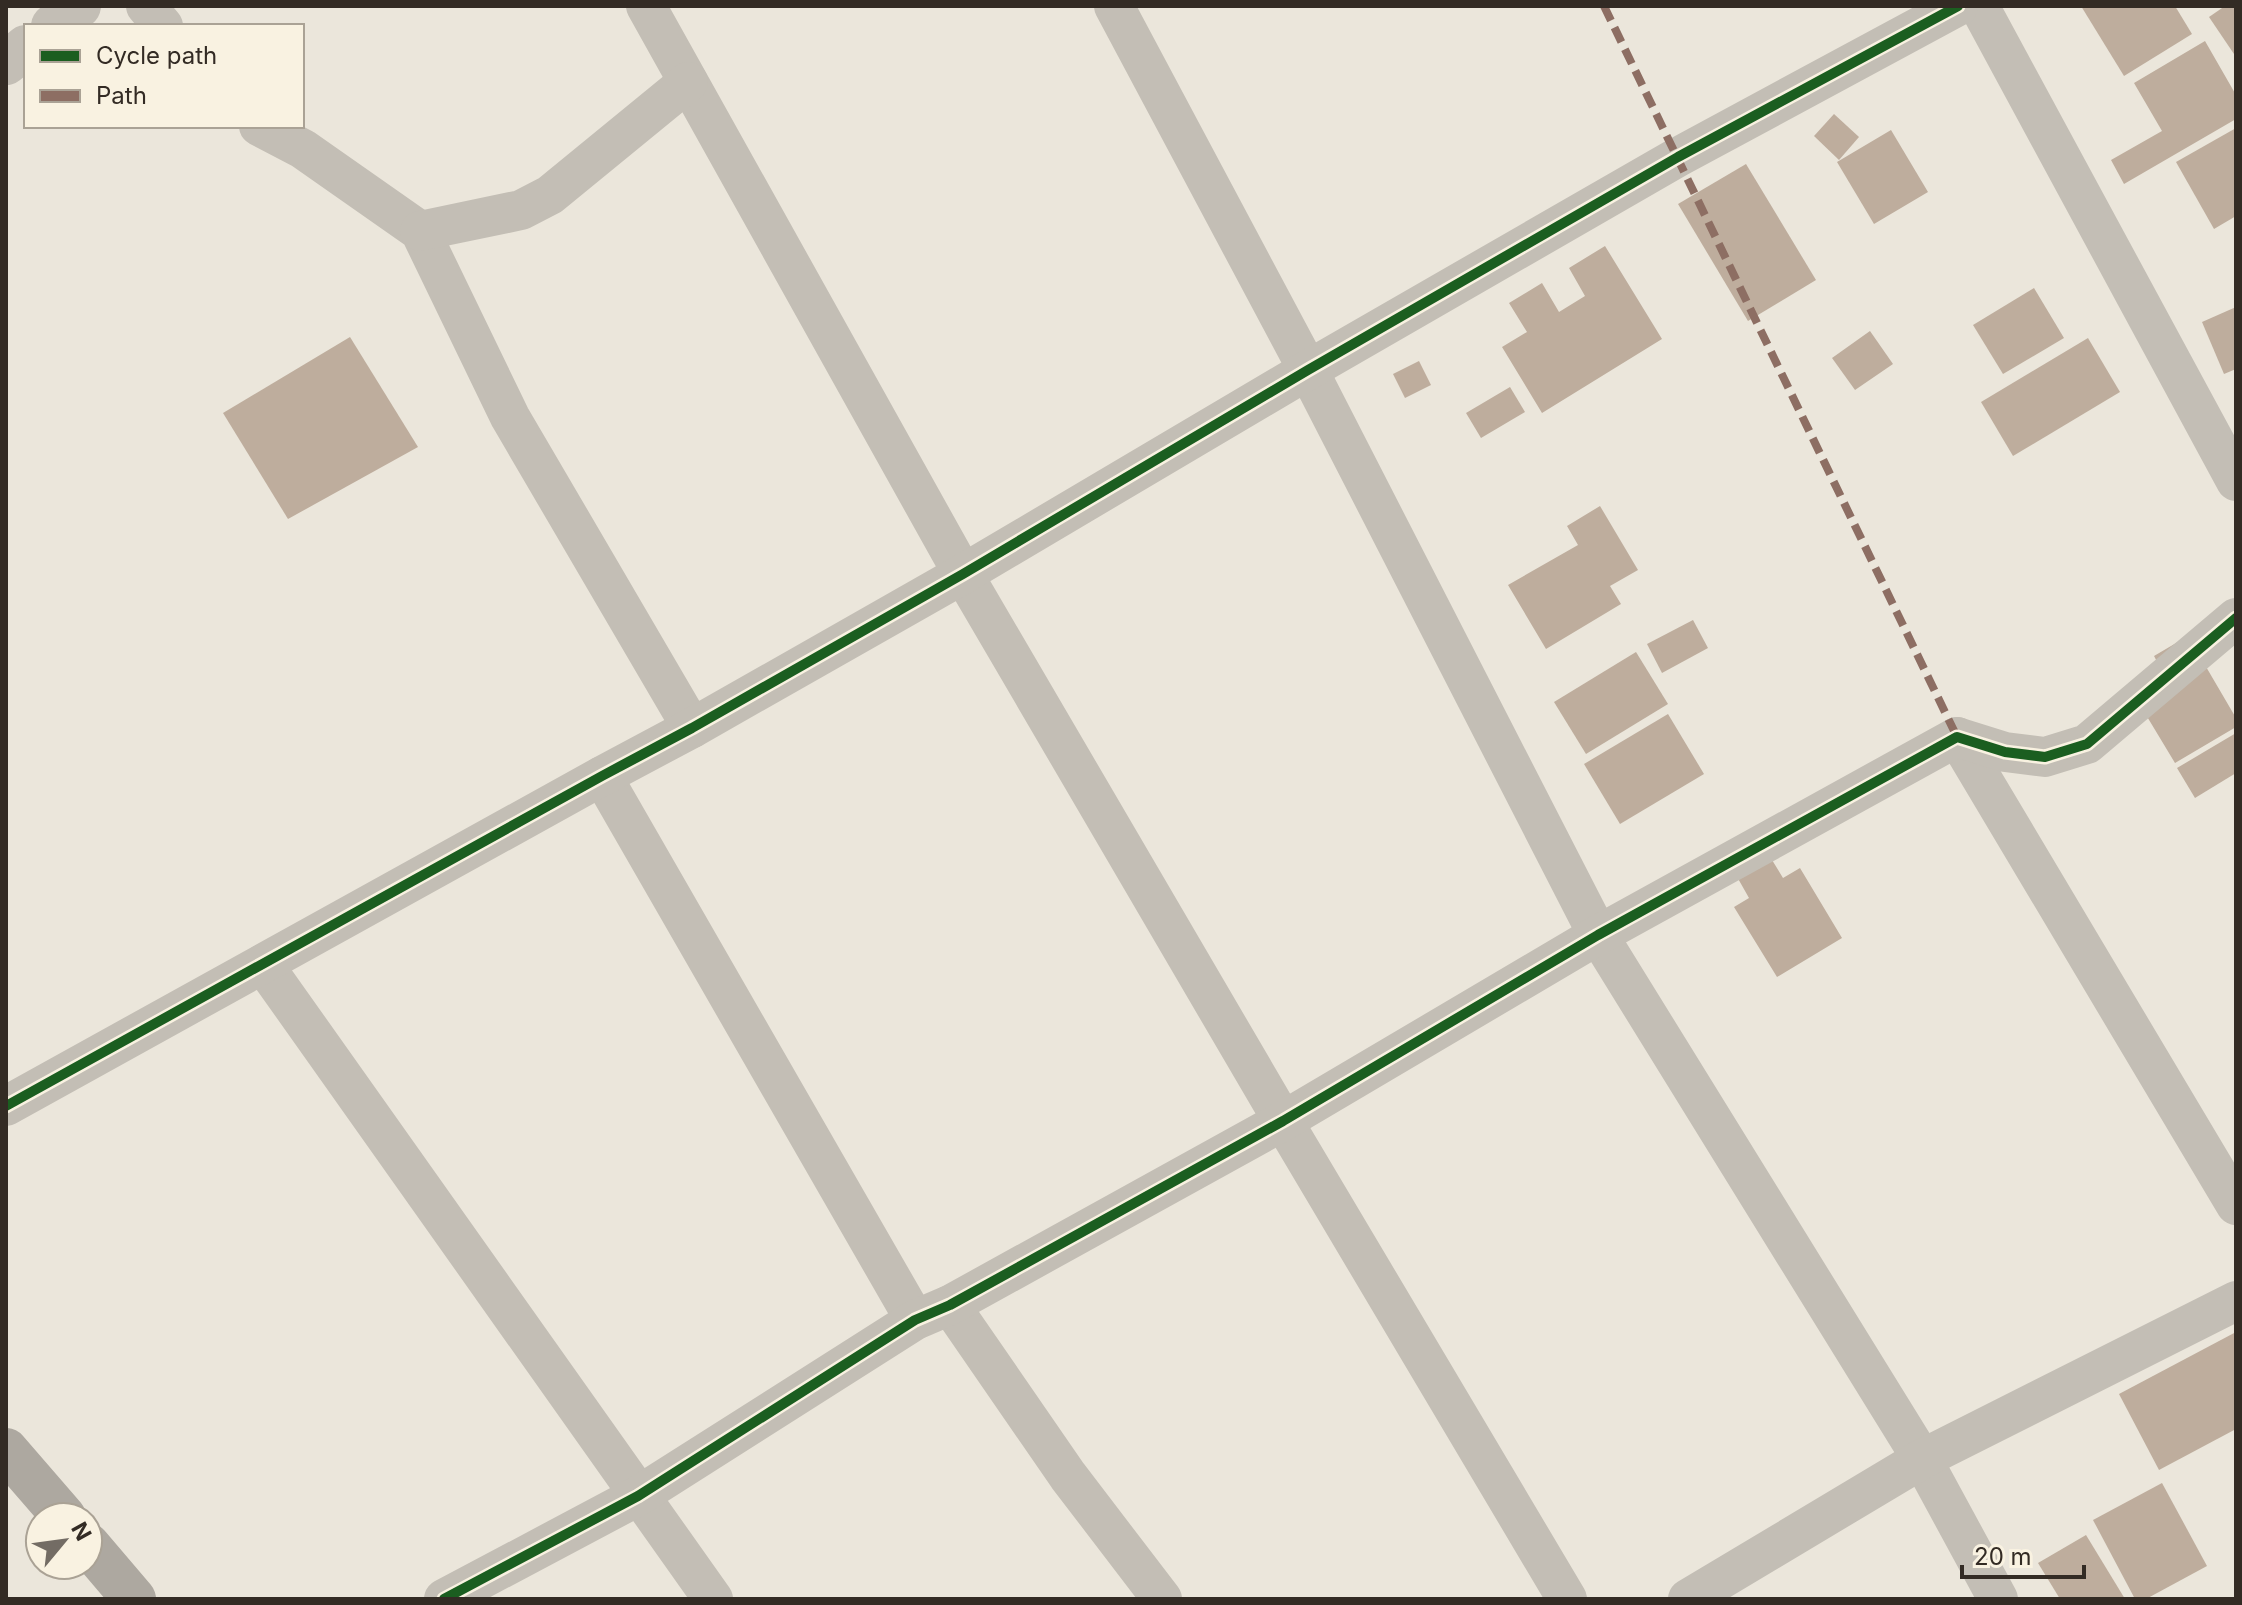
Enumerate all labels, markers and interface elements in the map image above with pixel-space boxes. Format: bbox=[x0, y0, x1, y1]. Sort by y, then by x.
legend bbox=[24, 24, 304, 128]
text: Cycle path bbox=[96, 41, 217, 70]
text: Path bbox=[96, 81, 147, 110]
north arrow bbox=[24, 1501, 104, 1581]
text: N bbox=[66, 1518, 97, 1545]
scale bar bbox=[1962, 1529, 2084, 1579]
text: 20 m bbox=[1974, 1542, 2032, 1571]

